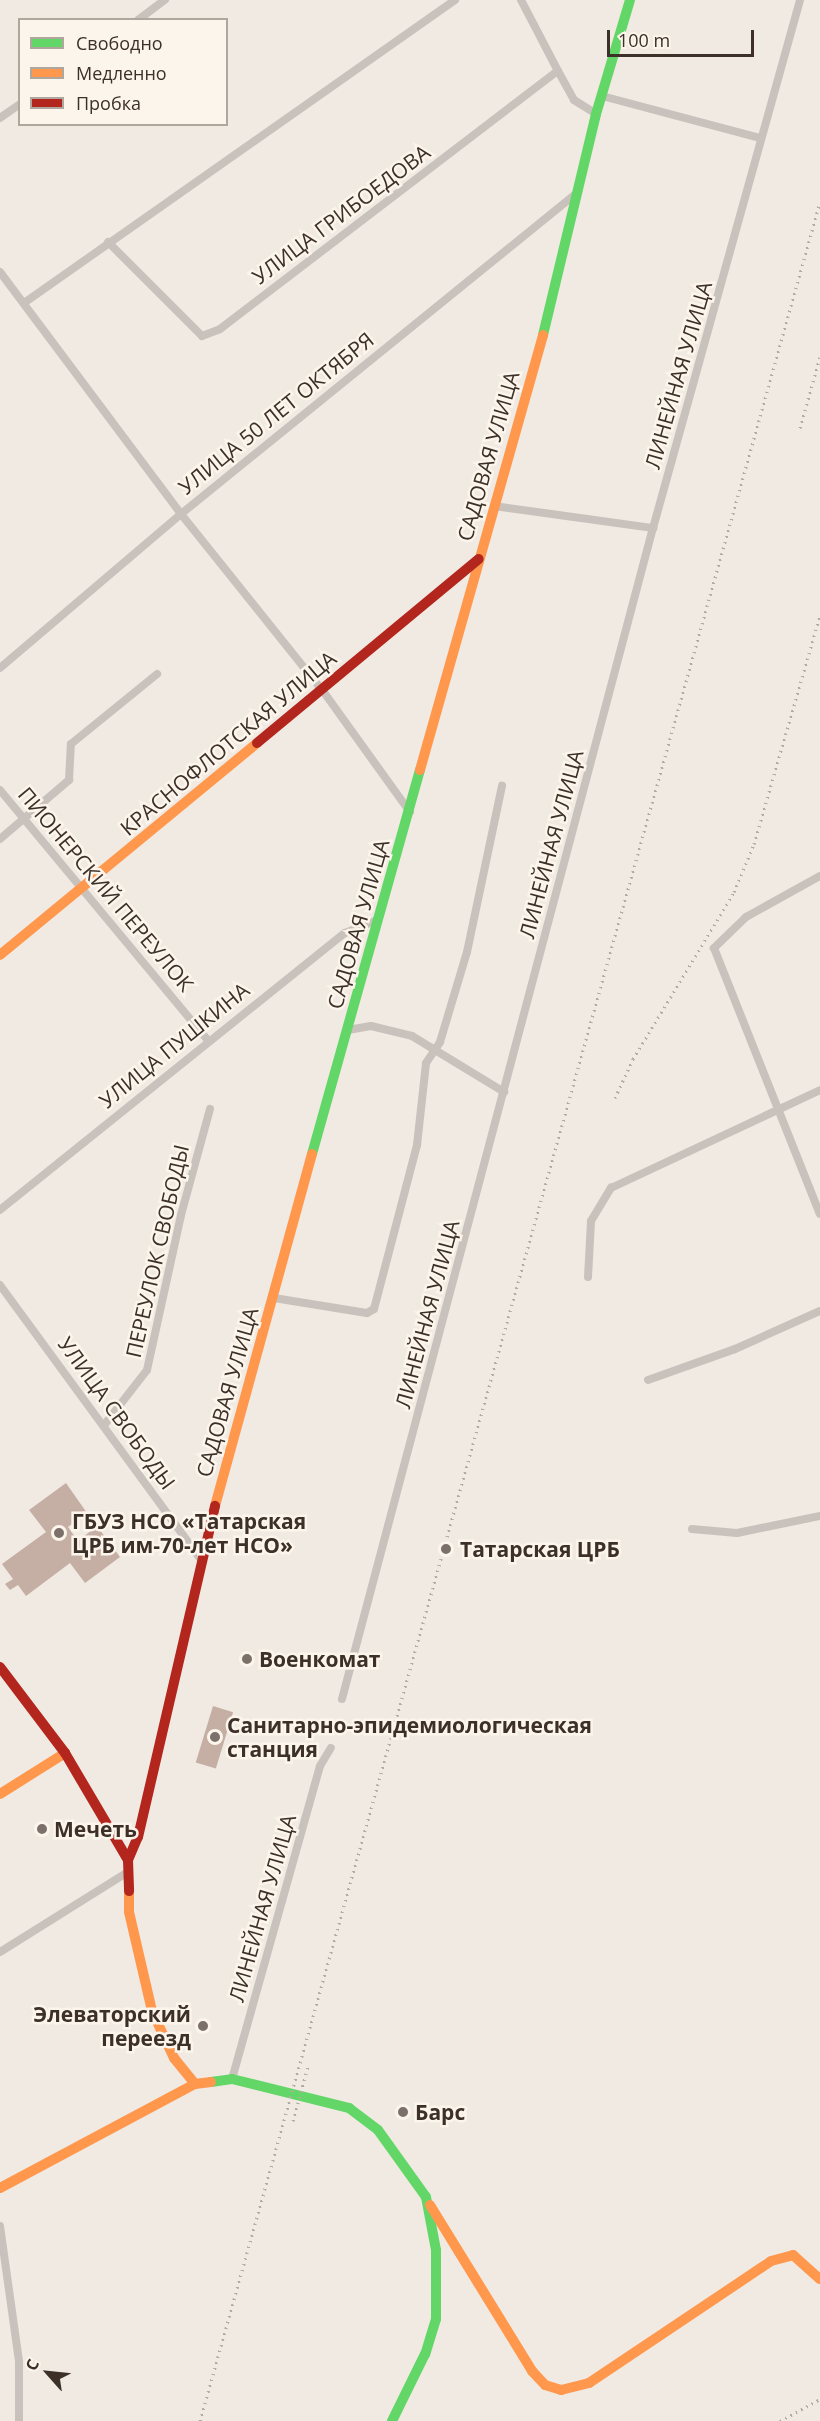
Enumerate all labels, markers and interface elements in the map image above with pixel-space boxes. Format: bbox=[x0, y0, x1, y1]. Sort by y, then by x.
legend bbox=[18, 18, 228, 126]
scale bar bbox=[610, 18, 757, 56]
text: 100 m bbox=[618, 28, 670, 52]
text: Свободно bbox=[76, 31, 163, 55]
text: Медленно bbox=[76, 61, 167, 85]
text: Пробка bbox=[76, 91, 141, 115]
street label: УЛИЦА ГРИБОЕДОВА bbox=[247, 139, 435, 289]
street label: ЛИНЕЙНАЯ УЛИЦА bbox=[639, 278, 717, 472]
street label: УЛИЦА 50 ЛЕТ ОКТЯБРЯ bbox=[173, 327, 379, 499]
street label: САДОВАЯ УЛИЦА bbox=[452, 368, 524, 544]
street label: КРАСНОФЛОТСКАЯ УЛИЦА bbox=[115, 645, 341, 841]
street label: ЛИНЕЙНАЯ УЛИЦА bbox=[514, 747, 588, 941]
street label: ПИОНЕРСКИЙ ПЕРЕУЛОК bbox=[13, 782, 199, 996]
street label: САДОВАЯ УЛИЦА bbox=[322, 836, 394, 1012]
street label: УЛИЦА ПУШКИНА bbox=[94, 977, 254, 1113]
street label: ПЕРЕУЛОК СВОБОДЫ bbox=[120, 1142, 194, 1360]
street label: ЛИНЕЙНАЯ УЛИЦА bbox=[390, 1217, 464, 1411]
street label: САДОВАЯ УЛИЦА bbox=[191, 1304, 263, 1480]
street label: УЛИЦА СВОБОДЫ bbox=[53, 1332, 181, 1494]
place label: ГБУЗ НСО «Татарская ЦРБ им-70-лет НСО» bbox=[72, 1508, 306, 1558]
marker: ГБУЗ НСО «Татарская ЦРБ им-70-лет НСО» bbox=[50, 1524, 68, 1542]
place label: Татарская ЦРБ bbox=[460, 1536, 620, 1562]
marker: Татарская ЦРБ bbox=[437, 1540, 455, 1558]
place label: Военкомат bbox=[259, 1646, 380, 1672]
marker: Военкомат bbox=[240, 1652, 254, 1666]
place label: Санитарно-эпидемиологическая станция bbox=[227, 1712, 592, 1762]
marker: Санитарно-эпидемиологическая станция bbox=[208, 1730, 222, 1744]
street label: ЛИНЕЙНАЯ УЛИЦА bbox=[223, 1811, 301, 2005]
place label: Мечеть bbox=[54, 1816, 137, 1842]
marker: Мечеть bbox=[35, 1822, 49, 1836]
place label: Элеваторский переезд bbox=[33, 2001, 191, 2051]
marker: Элеваторский переезд bbox=[196, 2019, 210, 2033]
place label: Барс bbox=[415, 2099, 465, 2125]
marker: Барс bbox=[396, 2105, 410, 2119]
north arrow bbox=[18, 2343, 78, 2403]
text: С bbox=[20, 2355, 44, 2374]

